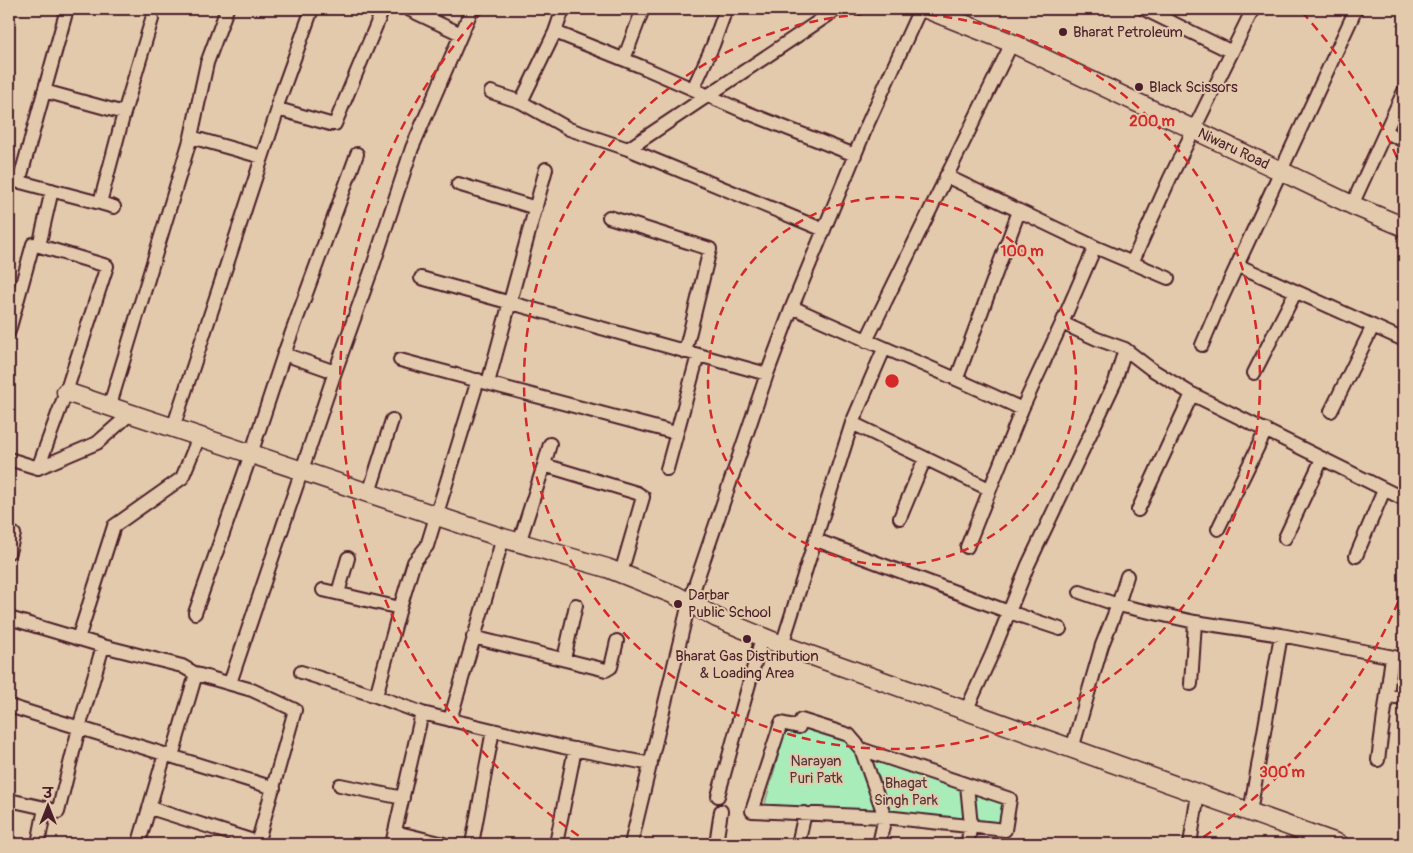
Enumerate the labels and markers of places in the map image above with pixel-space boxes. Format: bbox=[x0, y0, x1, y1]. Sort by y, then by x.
place label: Bharat Petroleum bbox=[1073, 23, 1183, 42]
marker: Bharat Petroleum bbox=[1057, 26, 1069, 38]
place label: Black Scissors bbox=[1149, 78, 1238, 97]
marker: Black Scissors bbox=[1133, 81, 1145, 93]
centre of rings bbox=[883, 372, 901, 390]
place label: Darbar Public School bbox=[688, 586, 771, 622]
marker: Darbar Public School bbox=[672, 598, 684, 610]
marker: Bharat Gas Distribution & Loading Area bbox=[741, 633, 753, 645]
place label: Bharat Gas Distribution & Loading Area bbox=[675, 647, 819, 683]

